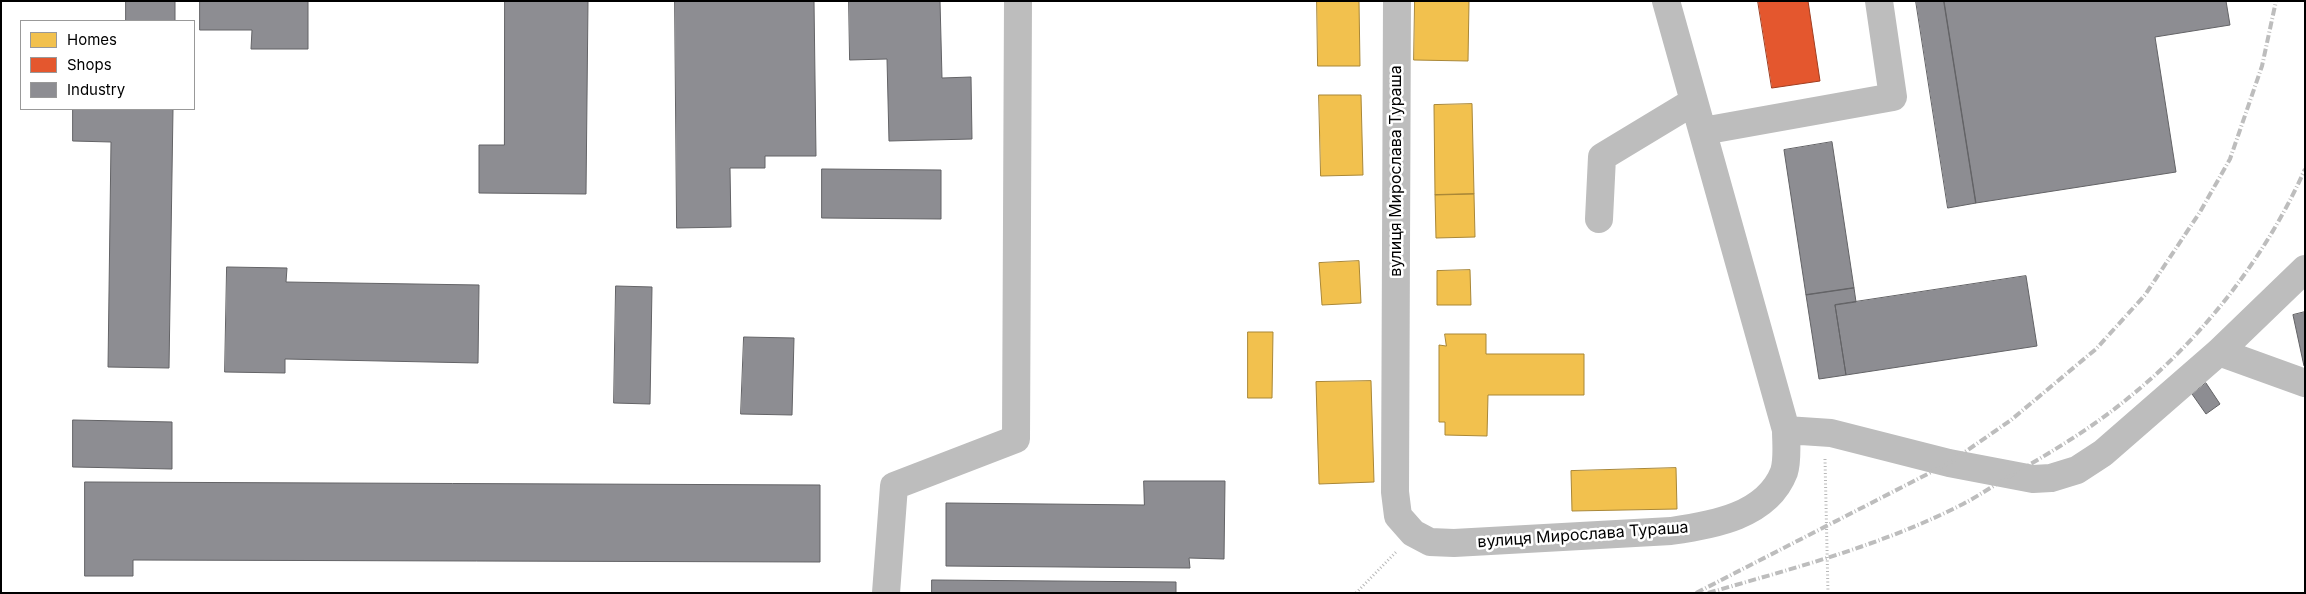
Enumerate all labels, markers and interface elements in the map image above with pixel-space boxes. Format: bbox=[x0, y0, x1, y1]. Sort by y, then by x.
legend bbox=[20, 20, 195, 110]
text: Homes bbox=[67, 30, 117, 49]
text: Shops bbox=[67, 55, 112, 74]
street label: вулиця Мирослава Тураша bbox=[1386, 65, 1406, 277]
text: Industry bbox=[67, 80, 125, 99]
street label: вулиця Мирослава Тураша bbox=[1477, 518, 1689, 552]

